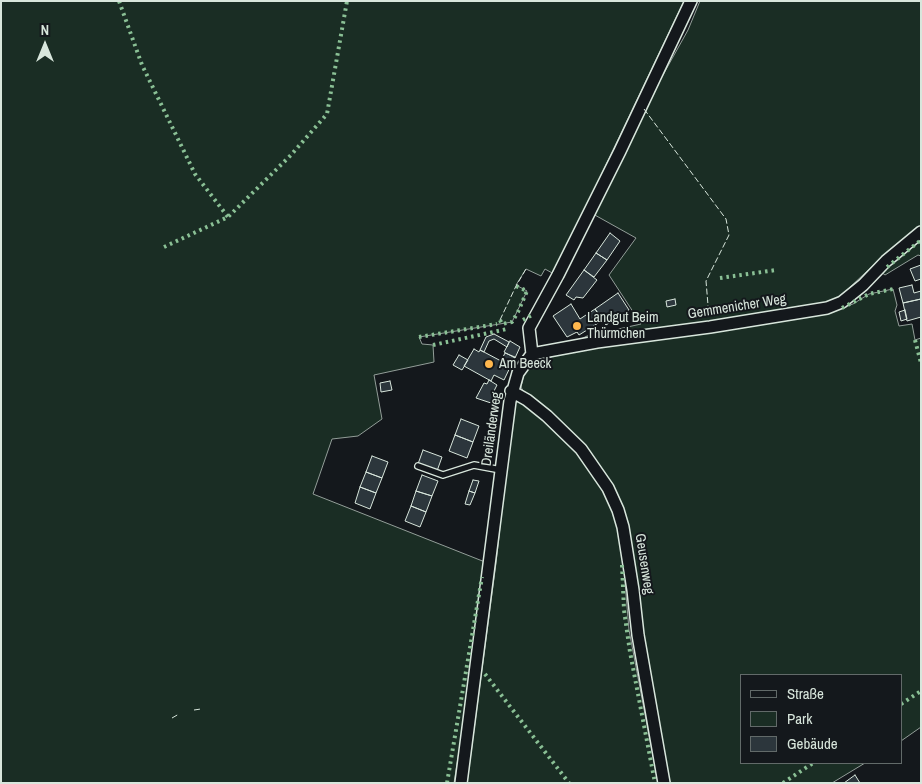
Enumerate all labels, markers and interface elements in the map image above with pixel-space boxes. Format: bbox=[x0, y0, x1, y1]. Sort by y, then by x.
north arrow bbox=[20, 20, 70, 70]
text: N bbox=[41, 21, 49, 39]
street label: Gemmenicher Weg bbox=[687, 291, 787, 323]
place label: Landgut Beim Thürmchen bbox=[587, 310, 658, 342]
marker: Landgut Beim Thürmchen bbox=[571, 320, 583, 332]
place label: Am Beeck bbox=[499, 356, 551, 372]
marker: Am Beeck bbox=[483, 358, 495, 370]
street label: Dreiländerweg bbox=[478, 391, 506, 467]
street label: Geusenweg bbox=[631, 532, 657, 596]
legend bbox=[740, 674, 902, 764]
text: Straße bbox=[787, 683, 824, 704]
text: Park bbox=[787, 708, 812, 729]
text: Gebäude bbox=[787, 733, 838, 754]

